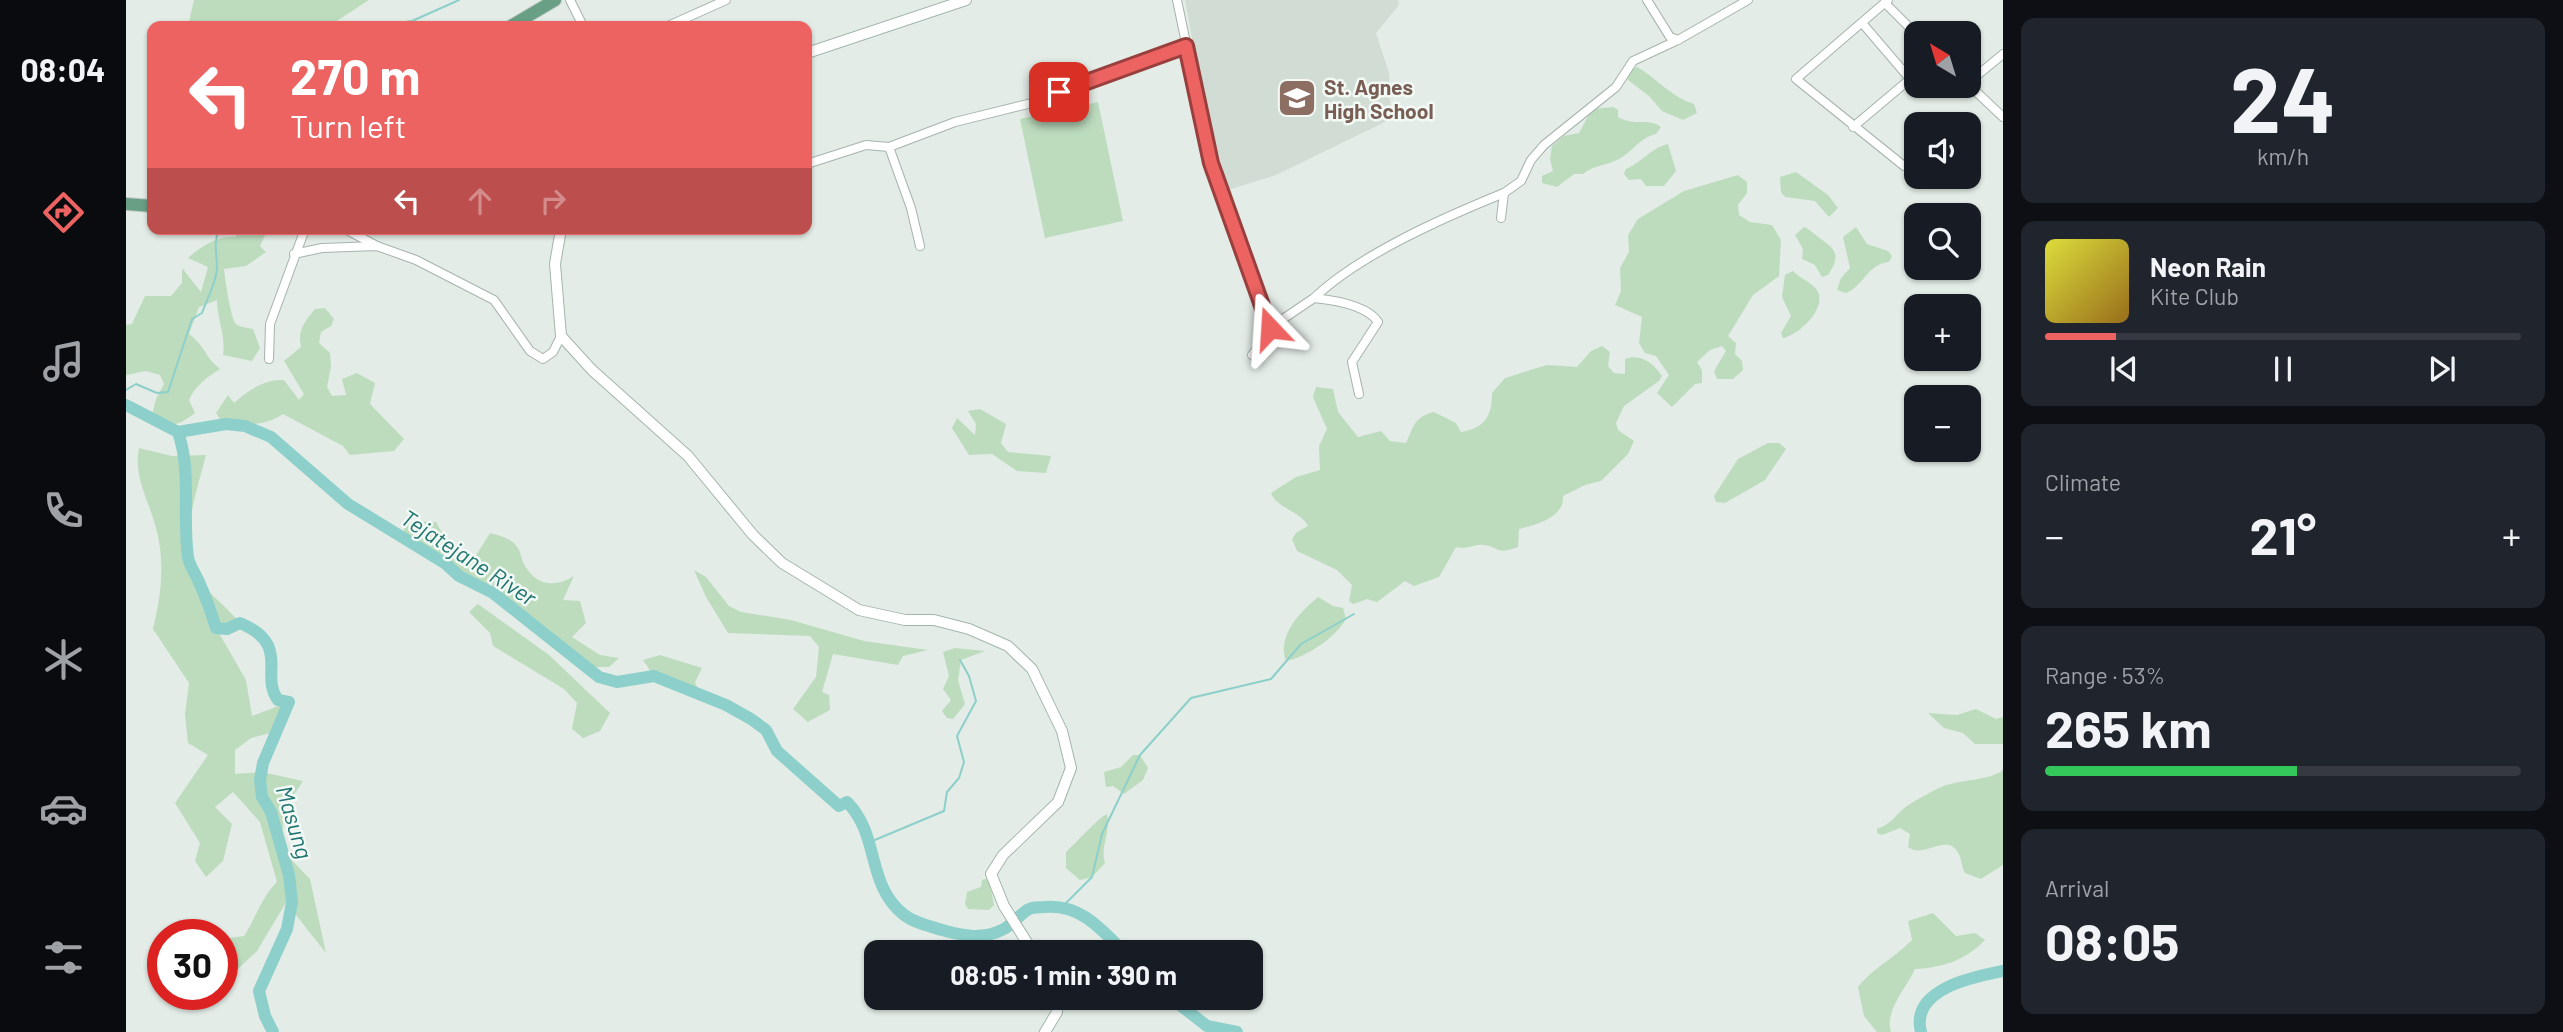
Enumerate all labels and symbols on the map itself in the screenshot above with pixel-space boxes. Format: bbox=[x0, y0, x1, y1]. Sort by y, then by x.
north arrow bbox=[1904, 21, 1981, 98]
pin bbox=[1029, 62, 1089, 122]
place label: St. Agnes High School bbox=[1324, 74, 1434, 123]
school or university icon: St. Agnes High School bbox=[1276, 77, 1318, 119]
position arrow bbox=[1233, 291, 1307, 365]
water label: Tejatejane River bbox=[396, 503, 543, 612]
water label: Masung bbox=[271, 782, 319, 862]
speed limit sign: 30 bbox=[147, 919, 238, 1010]

